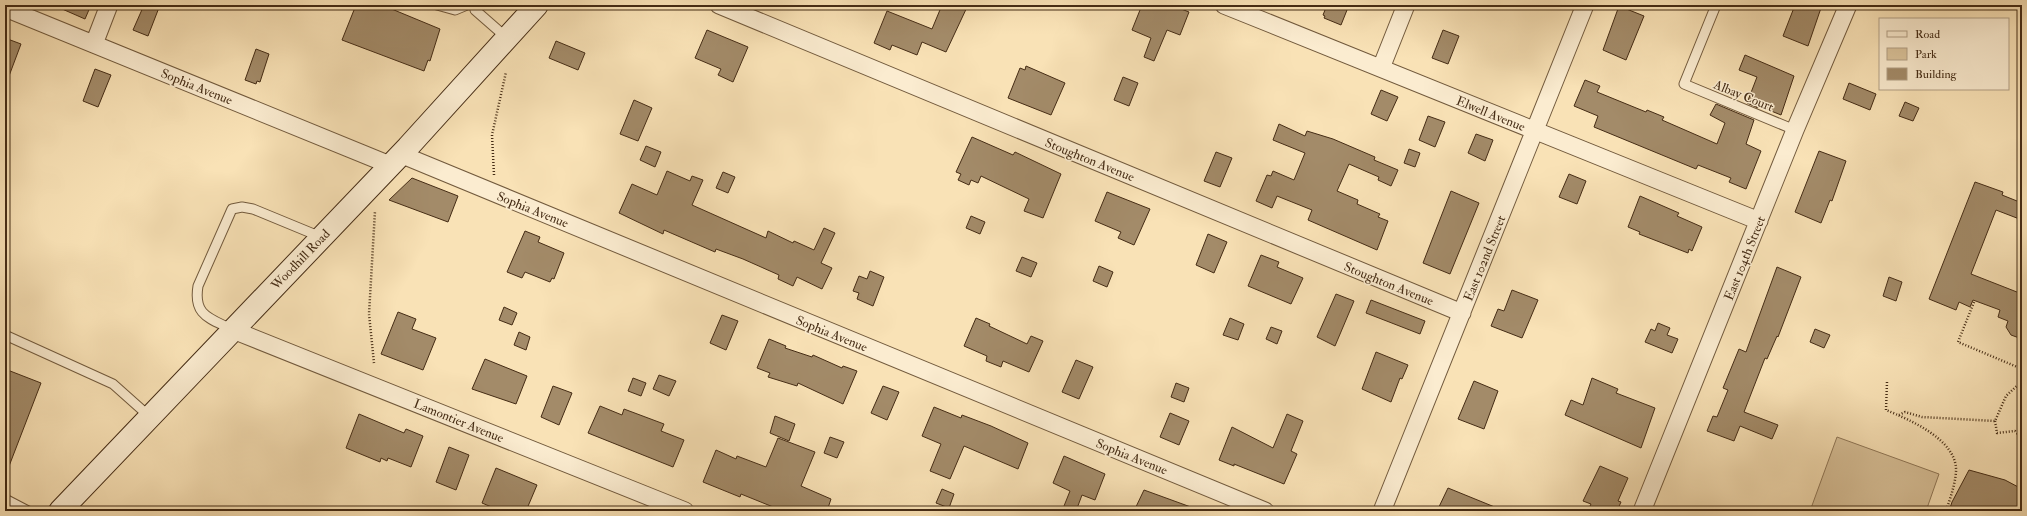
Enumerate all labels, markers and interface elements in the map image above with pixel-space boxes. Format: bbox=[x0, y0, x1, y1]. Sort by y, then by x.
legend bbox=[1879, 18, 2009, 90]
text: Road bbox=[1915, 27, 1940, 42]
text: Park bbox=[1915, 47, 1937, 62]
street label: Sophia Avenue bbox=[158, 65, 235, 110]
text: Building bbox=[1915, 67, 1958, 82]
street label: Albay Court bbox=[1710, 76, 1776, 116]
street label: Elwell Avenue bbox=[1454, 93, 1528, 135]
street label: Stoughton Avenue bbox=[1043, 135, 1137, 185]
street label: Sophia Avenue bbox=[494, 188, 571, 233]
street label: East 102nd Street bbox=[1460, 213, 1509, 304]
street label: East 104th Street bbox=[1721, 214, 1769, 303]
street label: Woodhill Road bbox=[267, 226, 334, 294]
street label: Stoughton Avenue bbox=[1342, 259, 1436, 309]
street label: Sophia Avenue bbox=[793, 312, 870, 357]
street label: Lamontier Avenue bbox=[411, 396, 507, 447]
street label: Sophia Avenue bbox=[1093, 435, 1170, 480]

